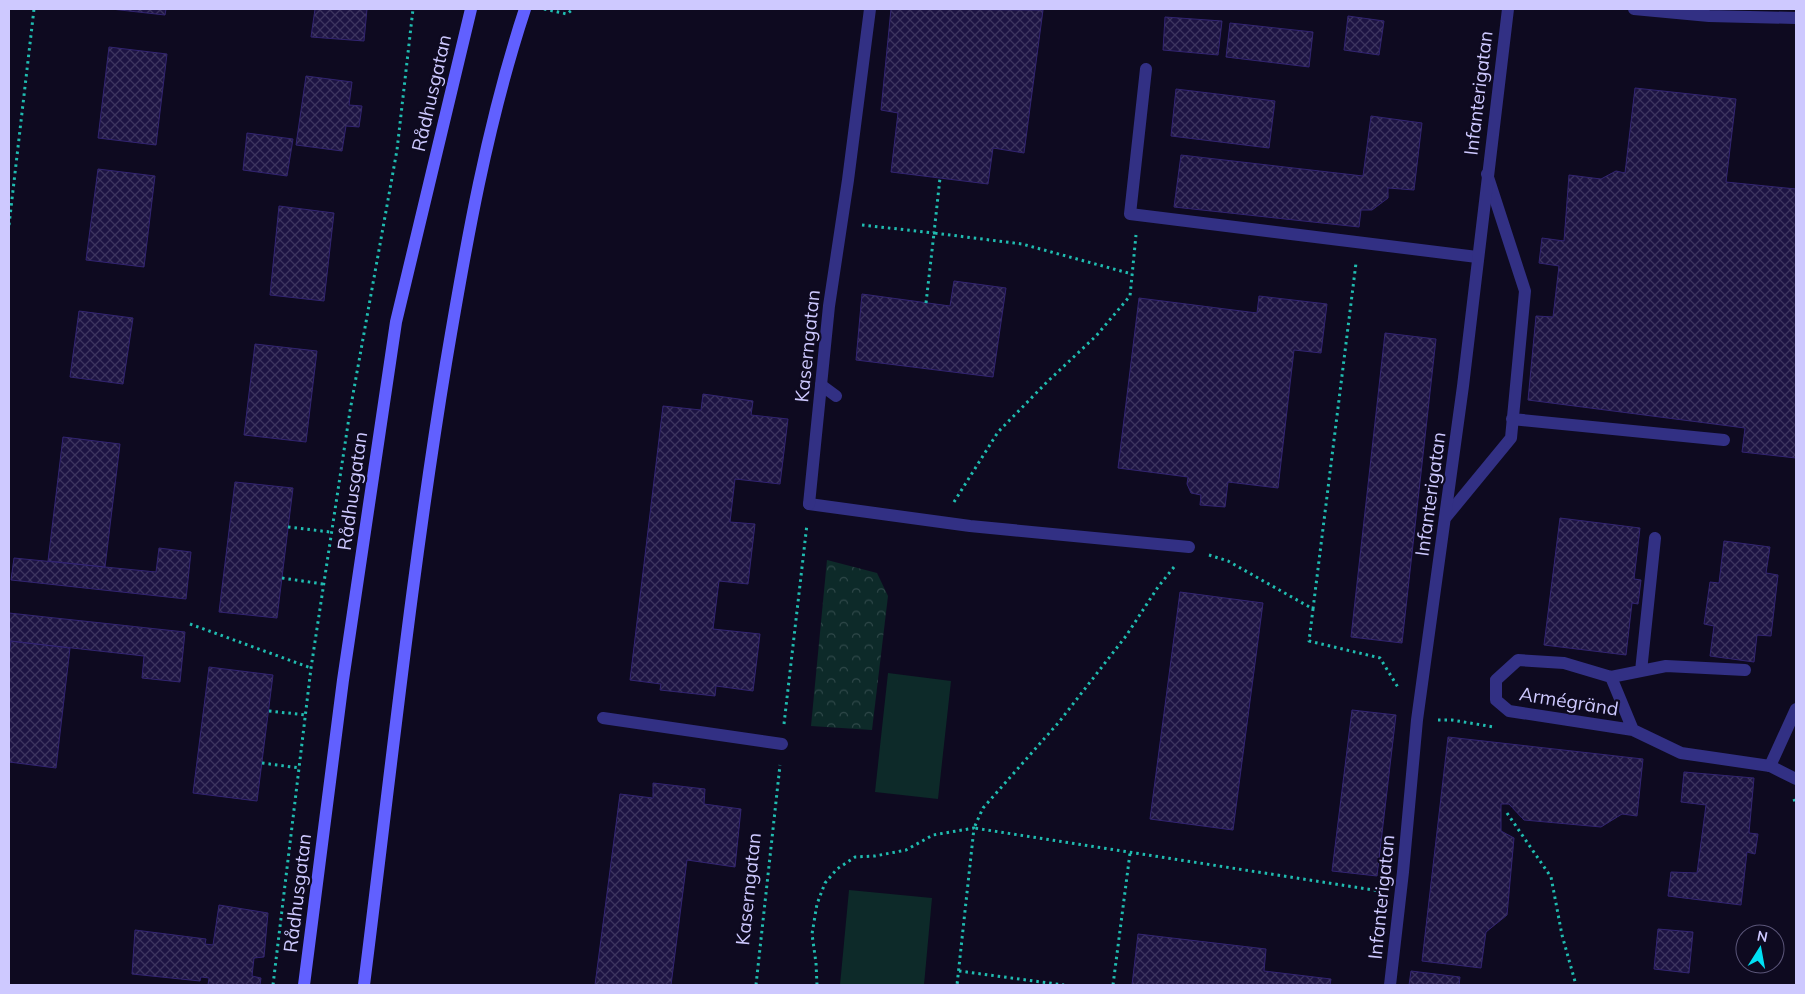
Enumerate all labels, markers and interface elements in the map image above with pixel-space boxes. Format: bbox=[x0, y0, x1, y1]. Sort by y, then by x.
street label: Infanterigatan bbox=[1458, 29, 1498, 157]
street label: Rådhusgatan bbox=[406, 32, 456, 154]
street label: Kaserngatan bbox=[789, 288, 825, 404]
street label: Rådhusgatan bbox=[332, 430, 372, 552]
street label: Infanterigatan bbox=[1409, 430, 1451, 558]
street label: Armégränd bbox=[1518, 681, 1620, 721]
street label: Kaserngatan bbox=[730, 831, 766, 947]
street label: Rådhusgatan bbox=[278, 832, 316, 954]
street label: Infanterigatan bbox=[1363, 833, 1399, 961]
north arrow bbox=[1735, 924, 1785, 974]
text: N bbox=[1756, 926, 1769, 946]

